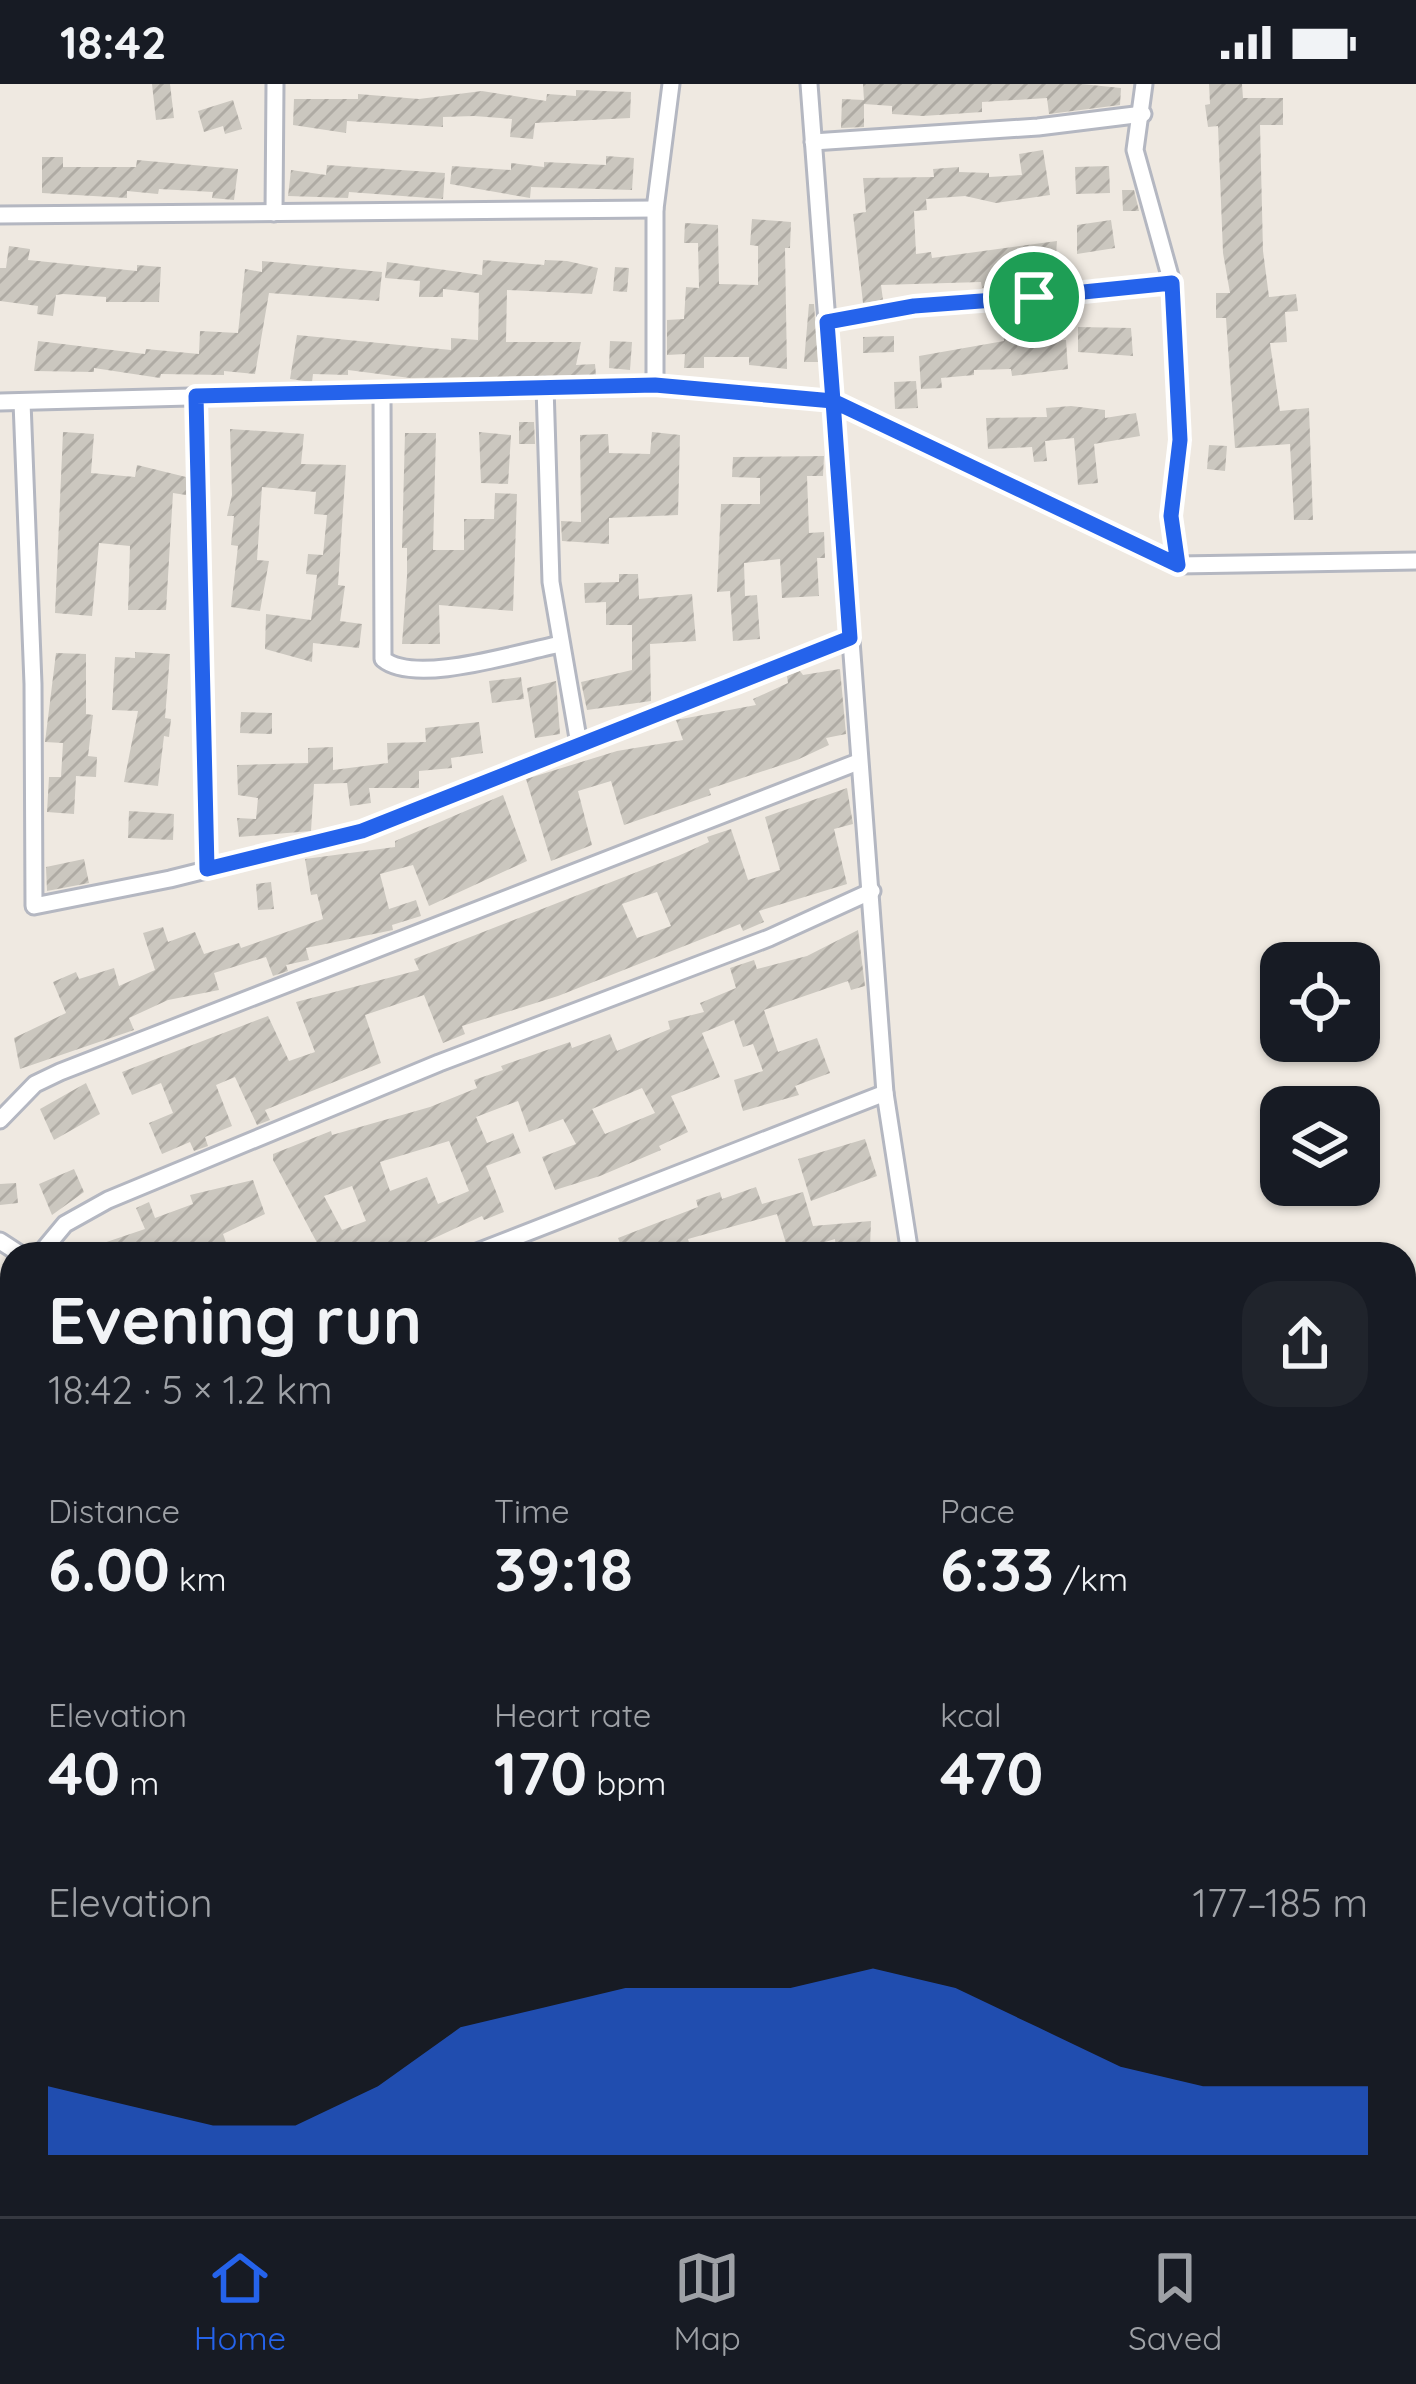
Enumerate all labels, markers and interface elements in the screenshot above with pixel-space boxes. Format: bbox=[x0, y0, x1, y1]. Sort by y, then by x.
text: 18:42 bbox=[60, 14, 167, 70]
pin bbox=[983, 246, 1085, 348]
icon: arrive bbox=[1001, 264, 1067, 330]
map controls bbox=[1260, 942, 1380, 1206]
button: locate bbox=[1260, 942, 1380, 1062]
button: layers bbox=[1260, 1086, 1380, 1206]
text: Evening run bbox=[48, 1278, 422, 1361]
button: share bbox=[1242, 1281, 1368, 1407]
text: 18:42 · 5 × 1.2 km bbox=[48, 1365, 333, 1414]
text: Distance bbox=[48, 1490, 180, 1531]
text: Time bbox=[494, 1490, 570, 1531]
text: Pace bbox=[940, 1490, 1015, 1531]
text: 6.00 bbox=[48, 1531, 170, 1606]
text: 39:18 bbox=[494, 1531, 633, 1606]
text: 6:33 bbox=[940, 1531, 1054, 1606]
text: km bbox=[170, 1558, 227, 1599]
text: /km bbox=[1054, 1558, 1128, 1599]
text: Elevation bbox=[48, 1694, 187, 1735]
text: Heart rate bbox=[494, 1694, 651, 1735]
text: kcal bbox=[940, 1694, 1002, 1735]
text: 40 bbox=[48, 1735, 120, 1810]
text: 170 bbox=[494, 1735, 587, 1810]
text: 470 bbox=[940, 1735, 1043, 1810]
text: m bbox=[120, 1762, 159, 1803]
text: bpm bbox=[587, 1762, 666, 1803]
text: Elevation bbox=[48, 1878, 212, 1927]
text: 177–185 m bbox=[1193, 1878, 1368, 1927]
tab: Home bbox=[194, 2245, 286, 2358]
tab: Map bbox=[674, 2245, 741, 2358]
tab: Saved bbox=[1128, 2245, 1222, 2358]

